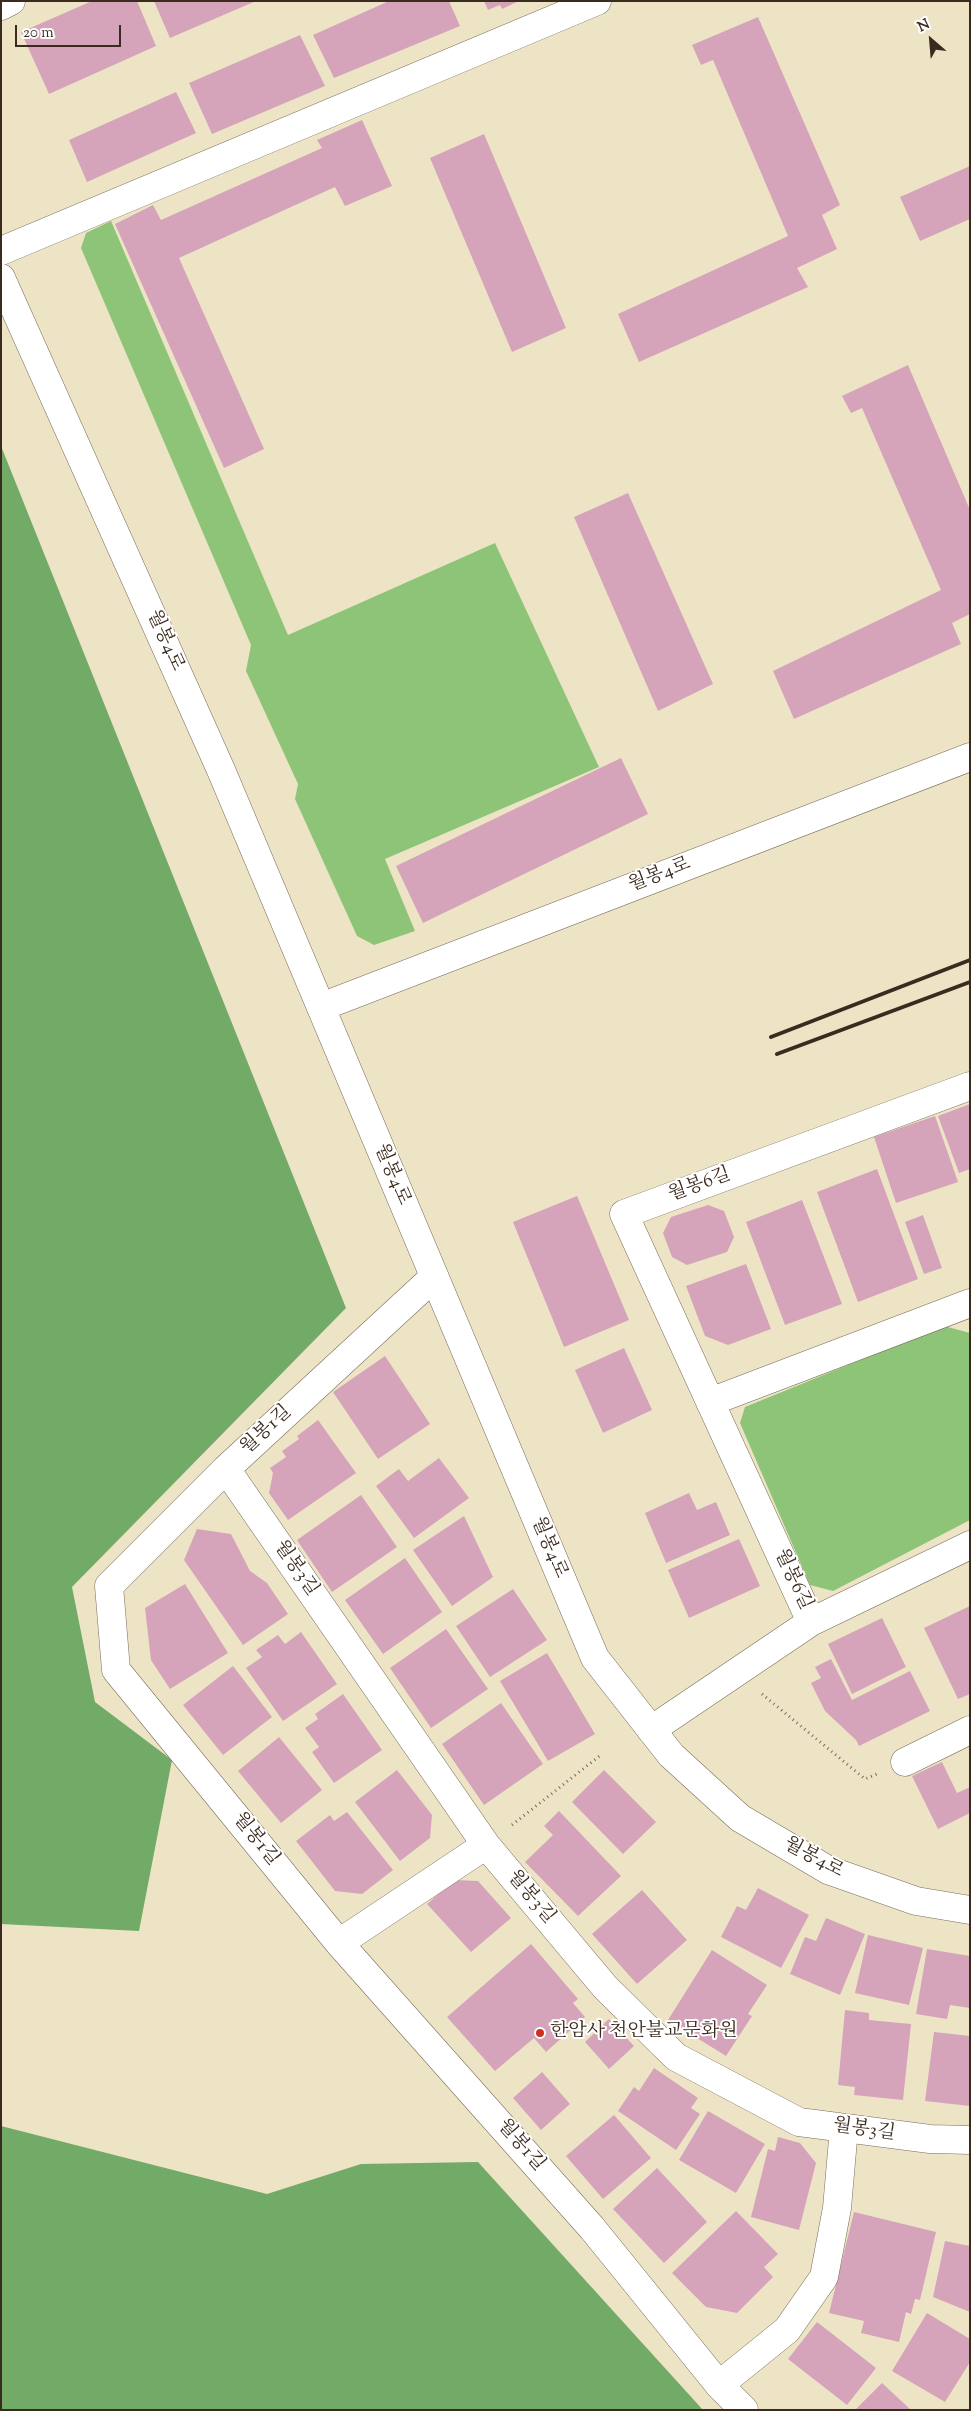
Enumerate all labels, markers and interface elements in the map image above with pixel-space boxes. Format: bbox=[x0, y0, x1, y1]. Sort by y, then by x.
scale bar bbox=[18, 15, 124, 47]
north arrow bbox=[906, 15, 956, 65]
text: N bbox=[915, 15, 934, 38]
text: 20 m bbox=[23, 23, 54, 44]
street label: 월봉4로 bbox=[140, 607, 188, 675]
street label: 월봉4로 bbox=[626, 854, 694, 898]
street label: 월봉4로 bbox=[368, 1141, 414, 1209]
street label: 월봉6길 bbox=[666, 1164, 734, 1208]
street label: 월봉1길 bbox=[237, 1402, 297, 1460]
street label: 월봉4로 bbox=[525, 1514, 571, 1582]
street label: 월봉3길 bbox=[268, 1537, 322, 1601]
street label: 월봉6길 bbox=[768, 1546, 816, 1614]
street label: 월봉1길 bbox=[227, 1809, 283, 1871]
street label: 월봉4로 bbox=[779, 1834, 847, 1884]
street label: 월봉3길 bbox=[501, 1867, 559, 1929]
place label: 한암사 천안불교문화원 bbox=[550, 2022, 738, 2044]
marker: 한암사 천안불교문화원 bbox=[534, 2027, 546, 2039]
street label: 월봉1길 bbox=[491, 2115, 549, 2177]
street label: 월봉3길 bbox=[831, 2115, 897, 2147]

